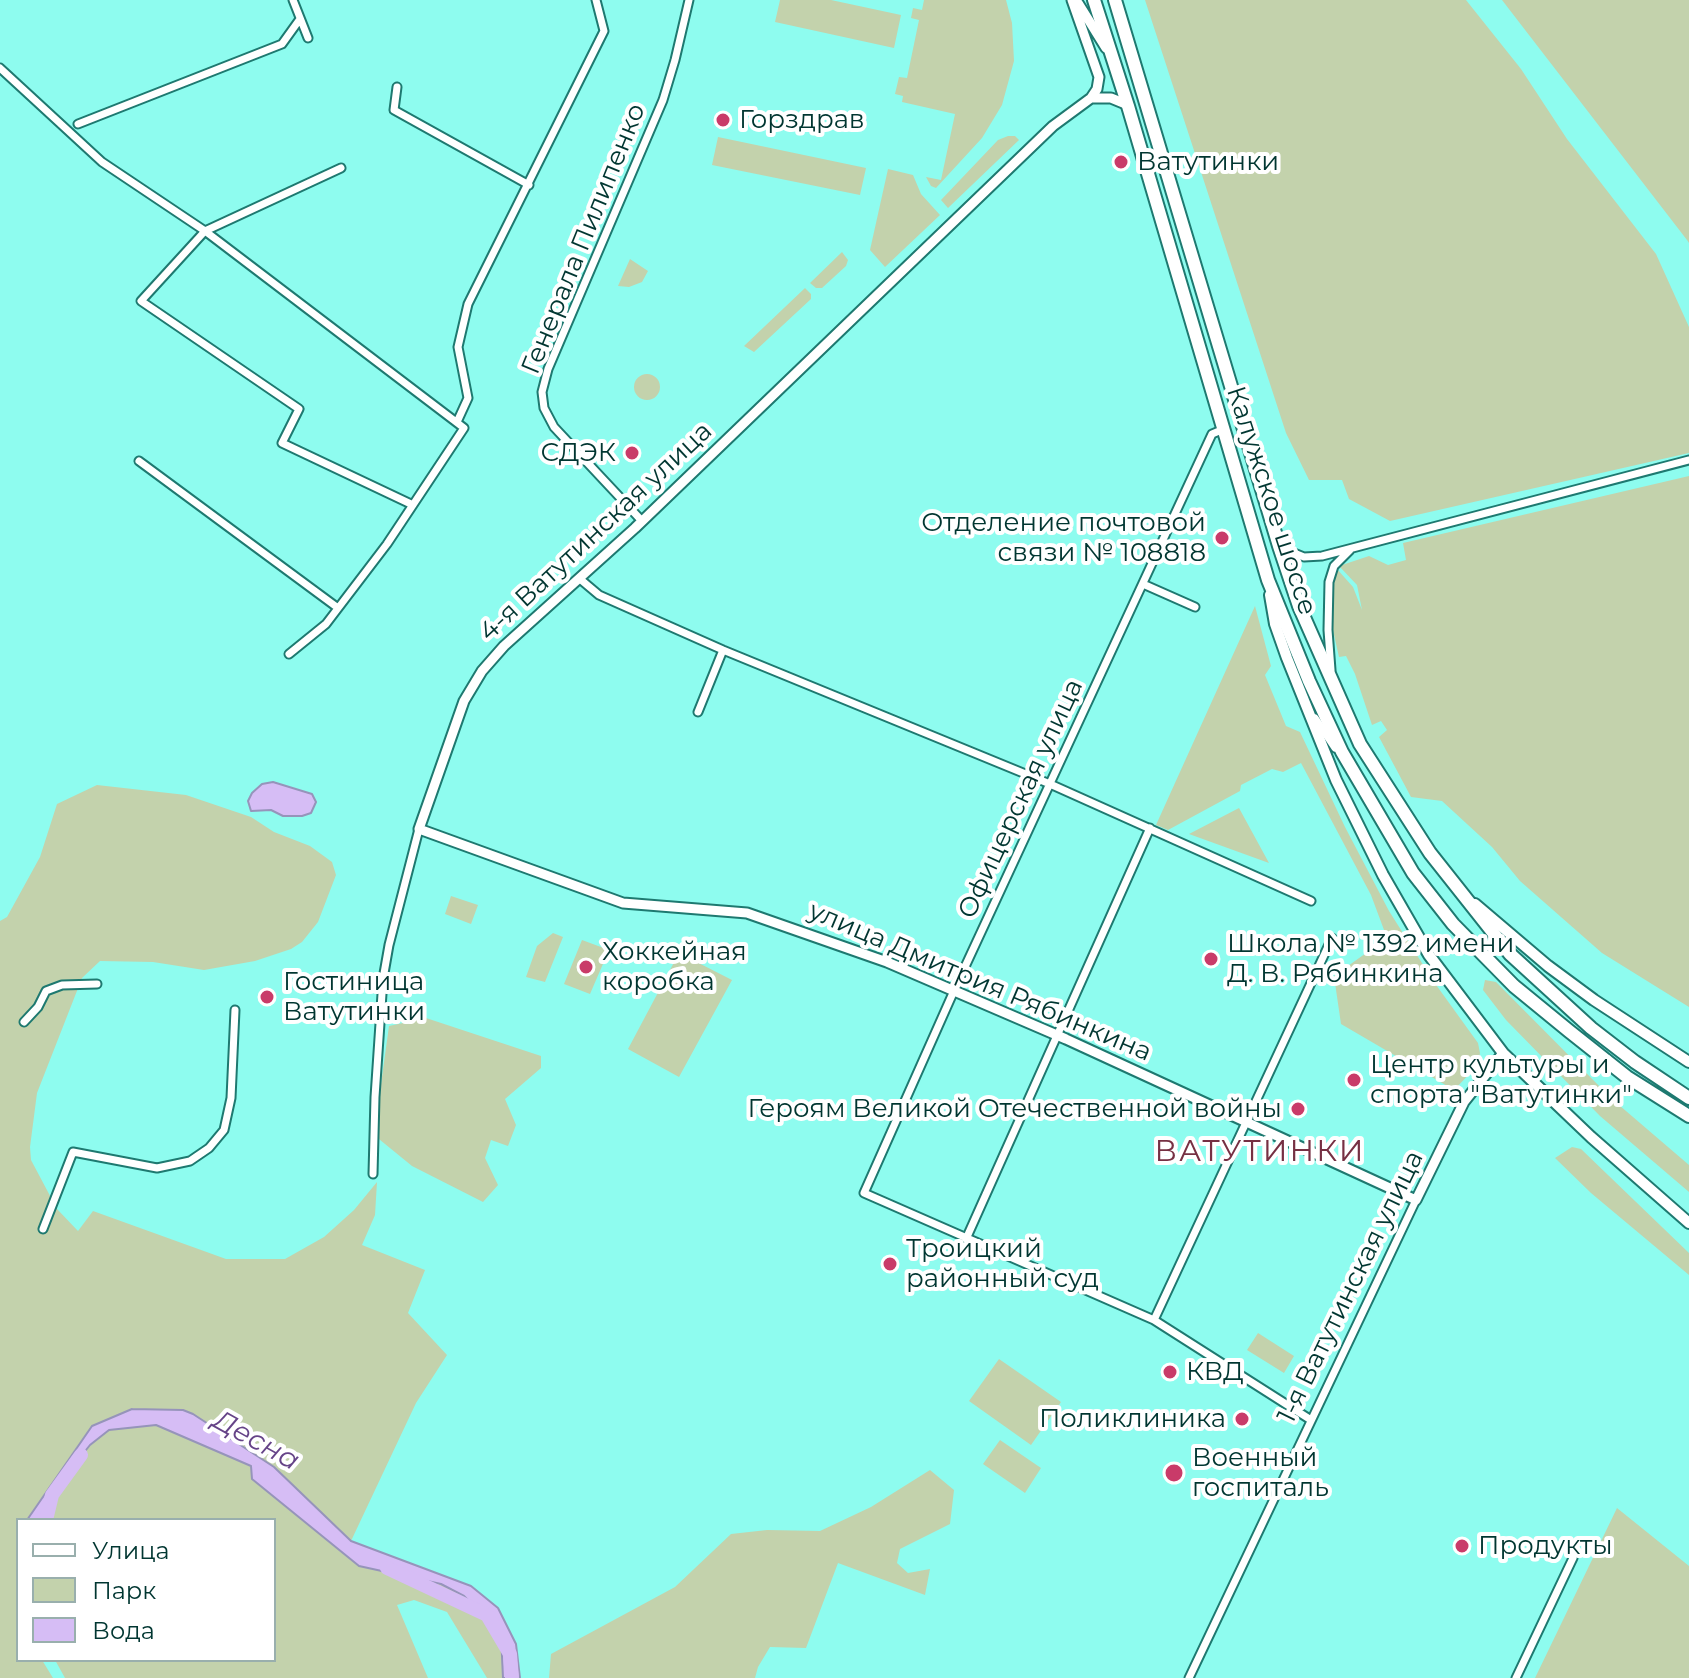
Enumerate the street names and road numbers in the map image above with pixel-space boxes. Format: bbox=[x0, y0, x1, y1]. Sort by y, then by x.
street label: Генерала Пилипенко bbox=[515, 99, 653, 379]
street label: Калужское шоссе bbox=[1219, 383, 1323, 619]
street label: 4-я Ватутинская улица bbox=[473, 416, 719, 648]
street label: Офицерская улица bbox=[952, 674, 1090, 924]
street label: улица Дмитрия Рябинкина bbox=[804, 896, 1156, 1068]
street label: 1-я Ватутинская улица bbox=[1271, 1146, 1431, 1428]

